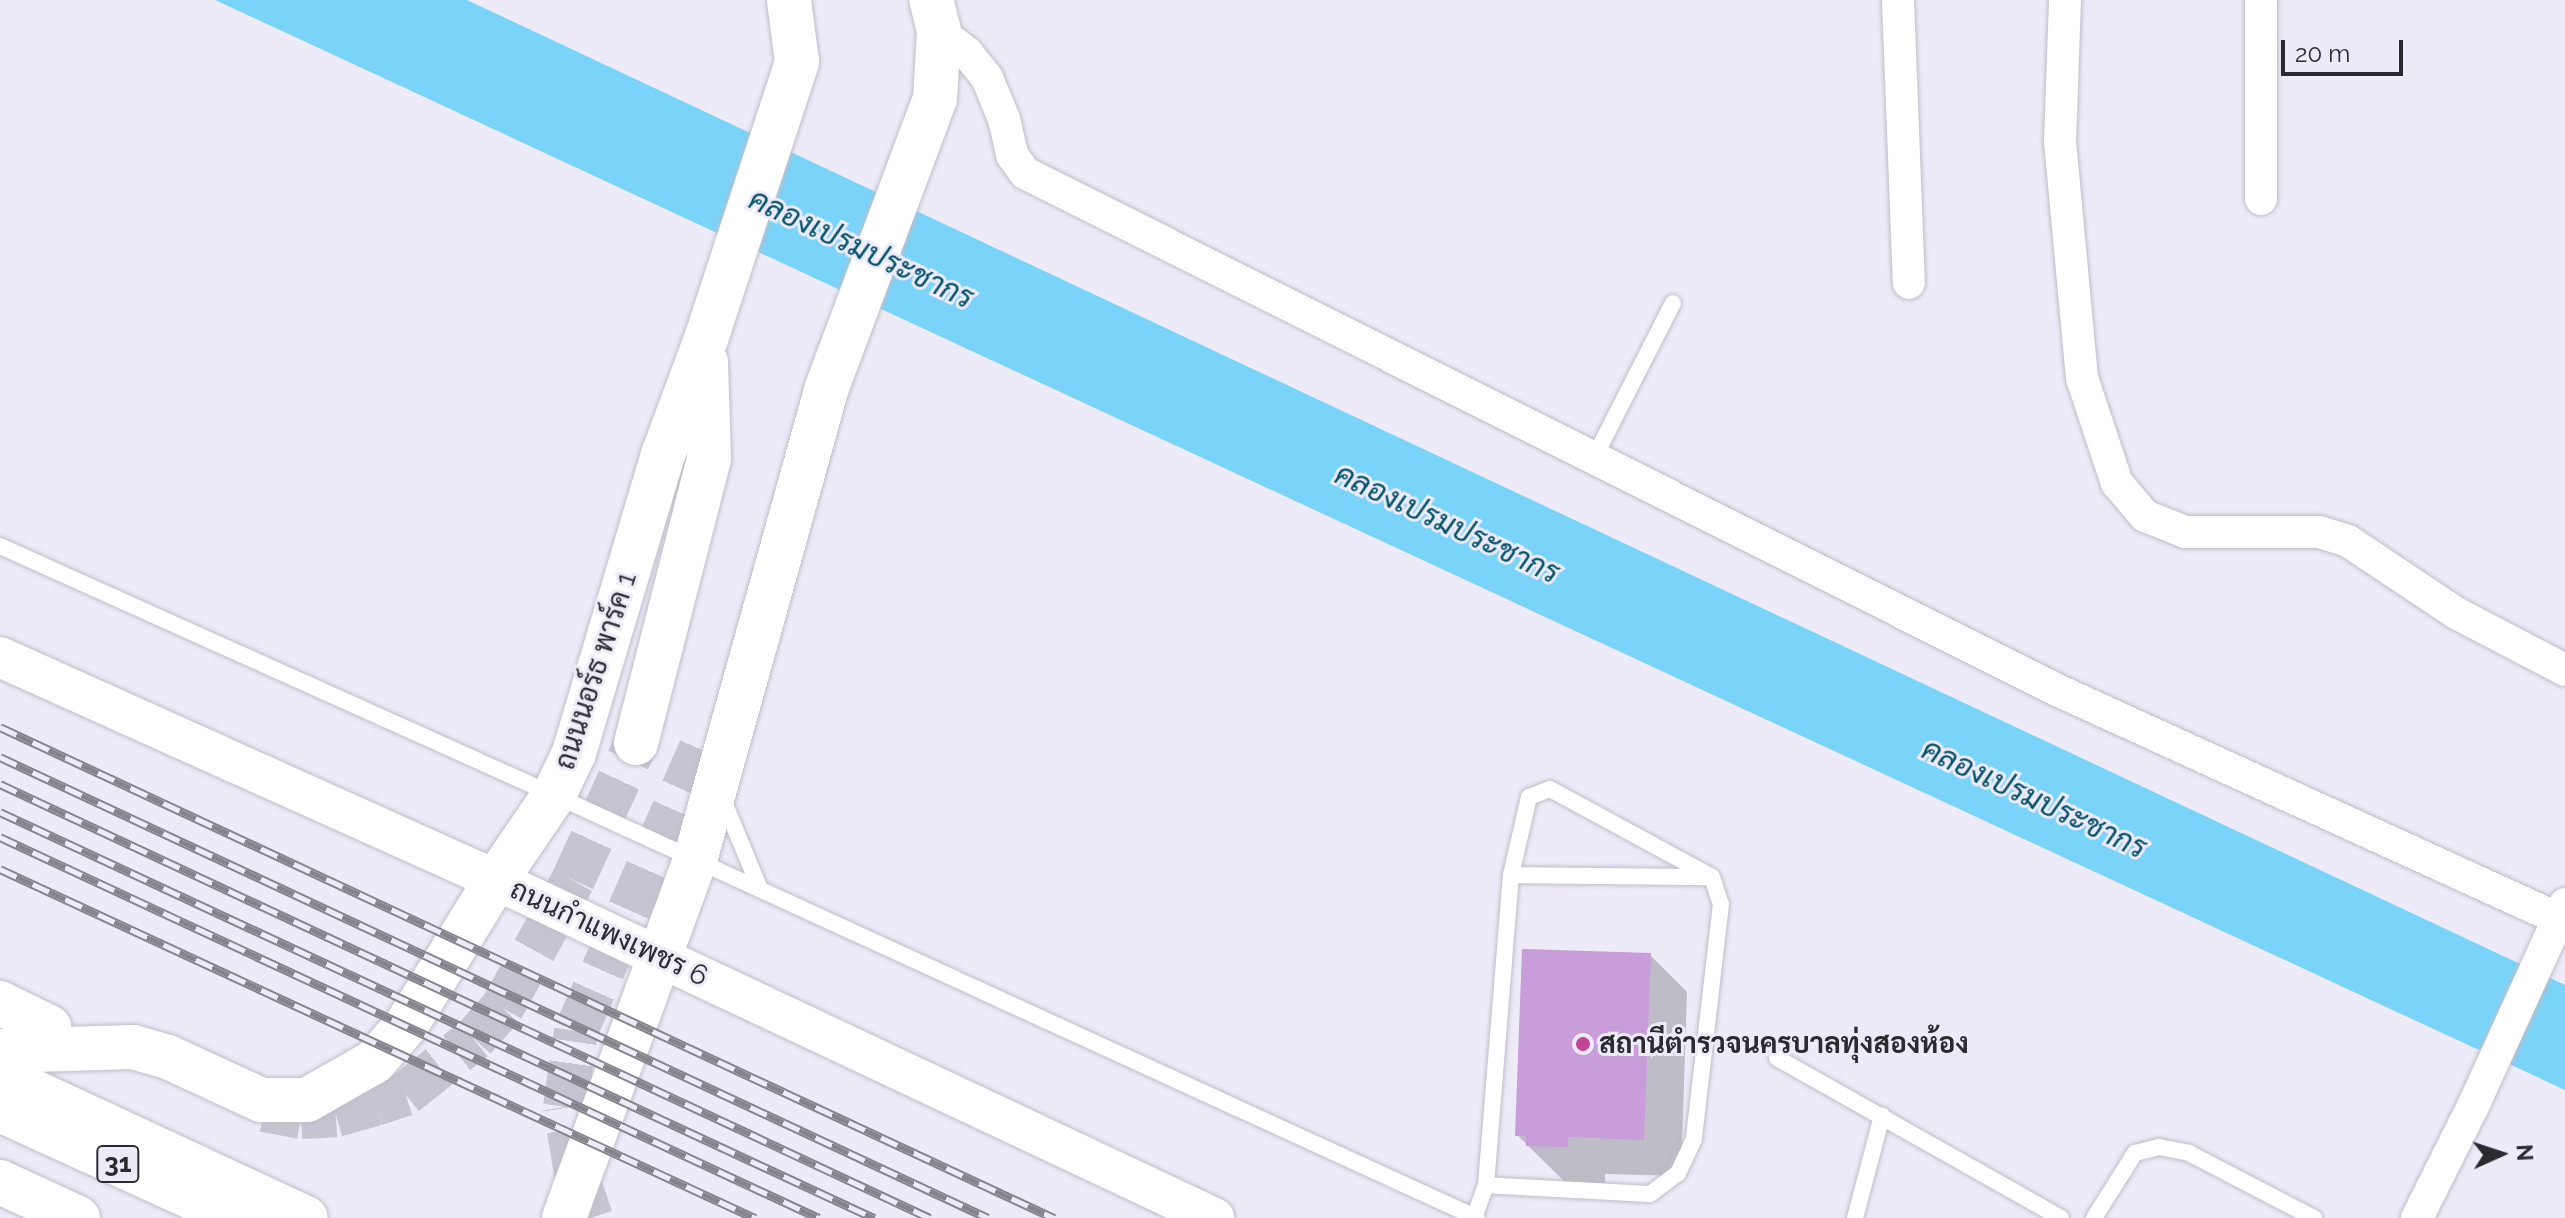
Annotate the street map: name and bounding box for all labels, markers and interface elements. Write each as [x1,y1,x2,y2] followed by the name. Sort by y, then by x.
[2285,24,2407,74] scale bar
[2295,39,2350,68] text: 20 m
[743,181,979,317] water label: คลองเปรมประชากร
[1329,456,1565,592] water label: คลองเปรมประชากร
[548,568,644,774] street label: ถนนนอร์ธ พาร์ค 1
[1916,731,2152,867] water label: คลองเปรมประชากร
[505,873,713,993] street label: ถนนกำแพงเพชร 6
[1599,1027,1969,1061] place label: สถานีตำรวจนครบาลทุ่งสองห้อง
[1574,1035,1592,1053] marker: สถานีตำรวจนครบาลทุ่งสองห้อง
[2461,1114,2541,1194] north arrow
[96,1142,140,1186] road number: 31
[2512,1144,2538,1162] text: N

